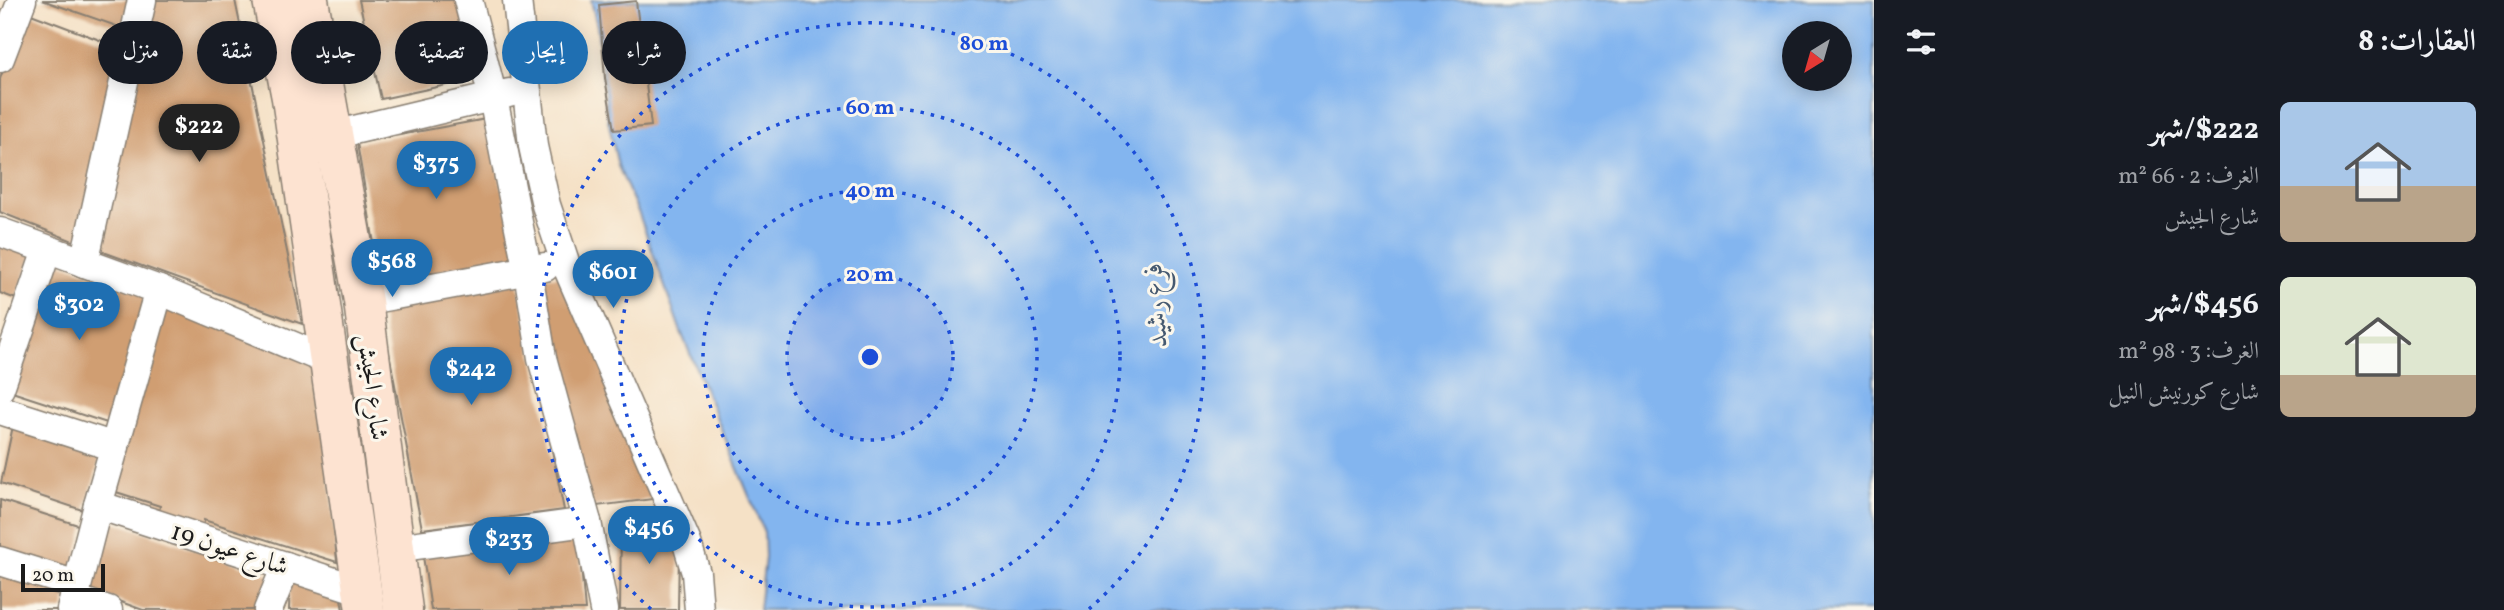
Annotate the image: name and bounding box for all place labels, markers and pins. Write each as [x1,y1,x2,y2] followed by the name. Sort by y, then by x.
[158,104,240,164] pin: $222
[395,142,477,201] pin: $375
[351,240,433,299] pin: $568
[572,250,654,310] pin: $601
[38,282,120,342] pin: $302
[858,345,882,369] centre of rings
[430,348,512,407] pin: $242
[608,506,690,566] pin: $456
[468,518,550,577] pin: $233

